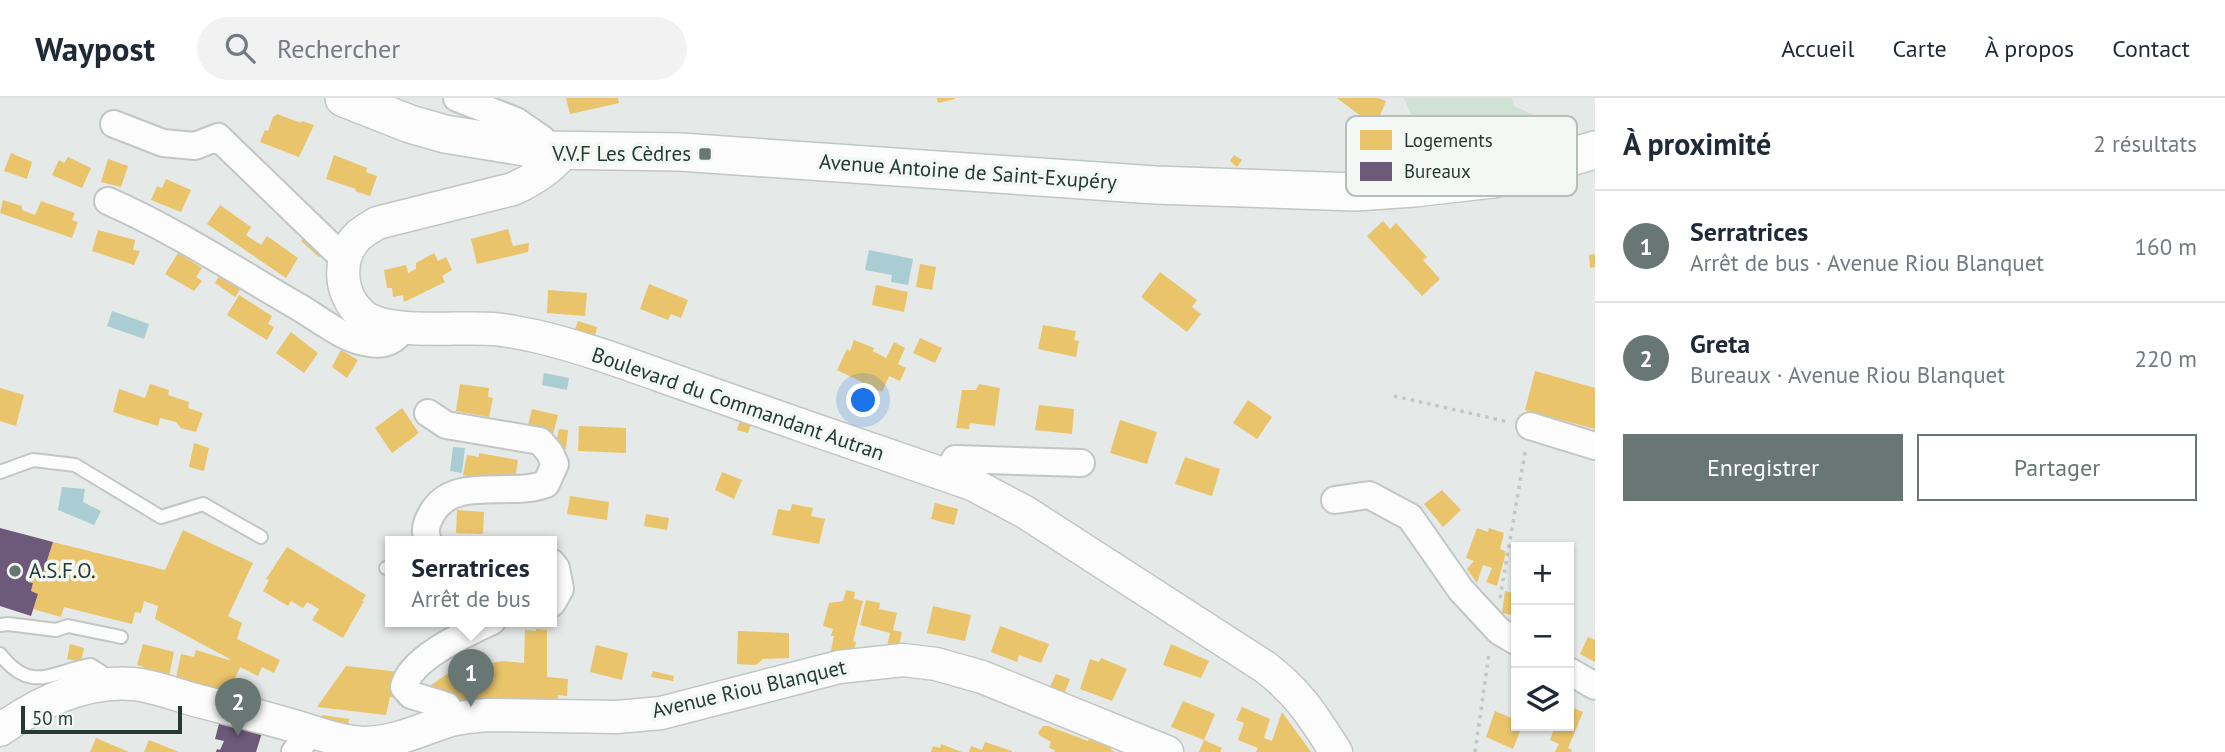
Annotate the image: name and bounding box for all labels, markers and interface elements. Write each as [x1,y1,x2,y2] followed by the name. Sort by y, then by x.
[197,17,687,80] search box
[35,27,155,70] text: Waypost
[221,29,259,67] icon: search
[277,32,400,65] text: Rechercher
[1781,33,1855,64] text: Accueil
[1893,33,1947,64] text: Carte
[1985,33,2074,64] text: À propos
[2112,33,2190,64] text: Contact
[1346,116,1577,196] legend
[1623,124,1771,163] text: À proximité
[1404,128,1493,152] text: Logements
[2093,129,2197,158] text: 2 résultats
[551,140,691,167] place label: V.V.F Les Cèdres
[697,146,713,162] marker: V.V.F Les Cèdres
[818,148,1118,195] street label: Avenue Antoine de Saint-Exupéry
[1404,159,1471,183] text: Bureaux
[1690,215,1808,248] text: Serratrices
[1639,232,1653,261] text: 1
[2135,232,2197,261] text: 160 m
[1690,248,2044,277] text: Arrêt de bus · Avenue Riou Blanquet
[1690,327,1750,360] text: Greta
[588,341,888,466] street label: Boulevard du Commandant Autran
[1639,344,1653,373] text: 2
[2135,344,2197,373] text: 220 m
[1690,360,2005,389] text: Bureaux · Avenue Riou Blanquet
[846,383,880,417] your location
[1623,434,1903,501] button: Enregistrer
[1917,434,2197,501] button: Partager
[385,536,557,627] popup
[1511,542,1574,731] map controls
[1511,542,1574,605] button: +
[411,551,530,584] text: Serratrices
[29,557,96,584] place label: A.S.F.O.
[7,563,23,579] marker: A.S.F.O.
[411,584,531,613] text: Arrêt de bus
[1511,605,1574,668] button: −
[448,649,494,707] pin: 1
[649,653,848,724] street label: Avenue Riou Blanquet
[1511,668,1574,731] button: layers
[215,678,261,736] pin: 2
[21,703,182,735] scale bar
[32,706,73,730] text: 50 m

